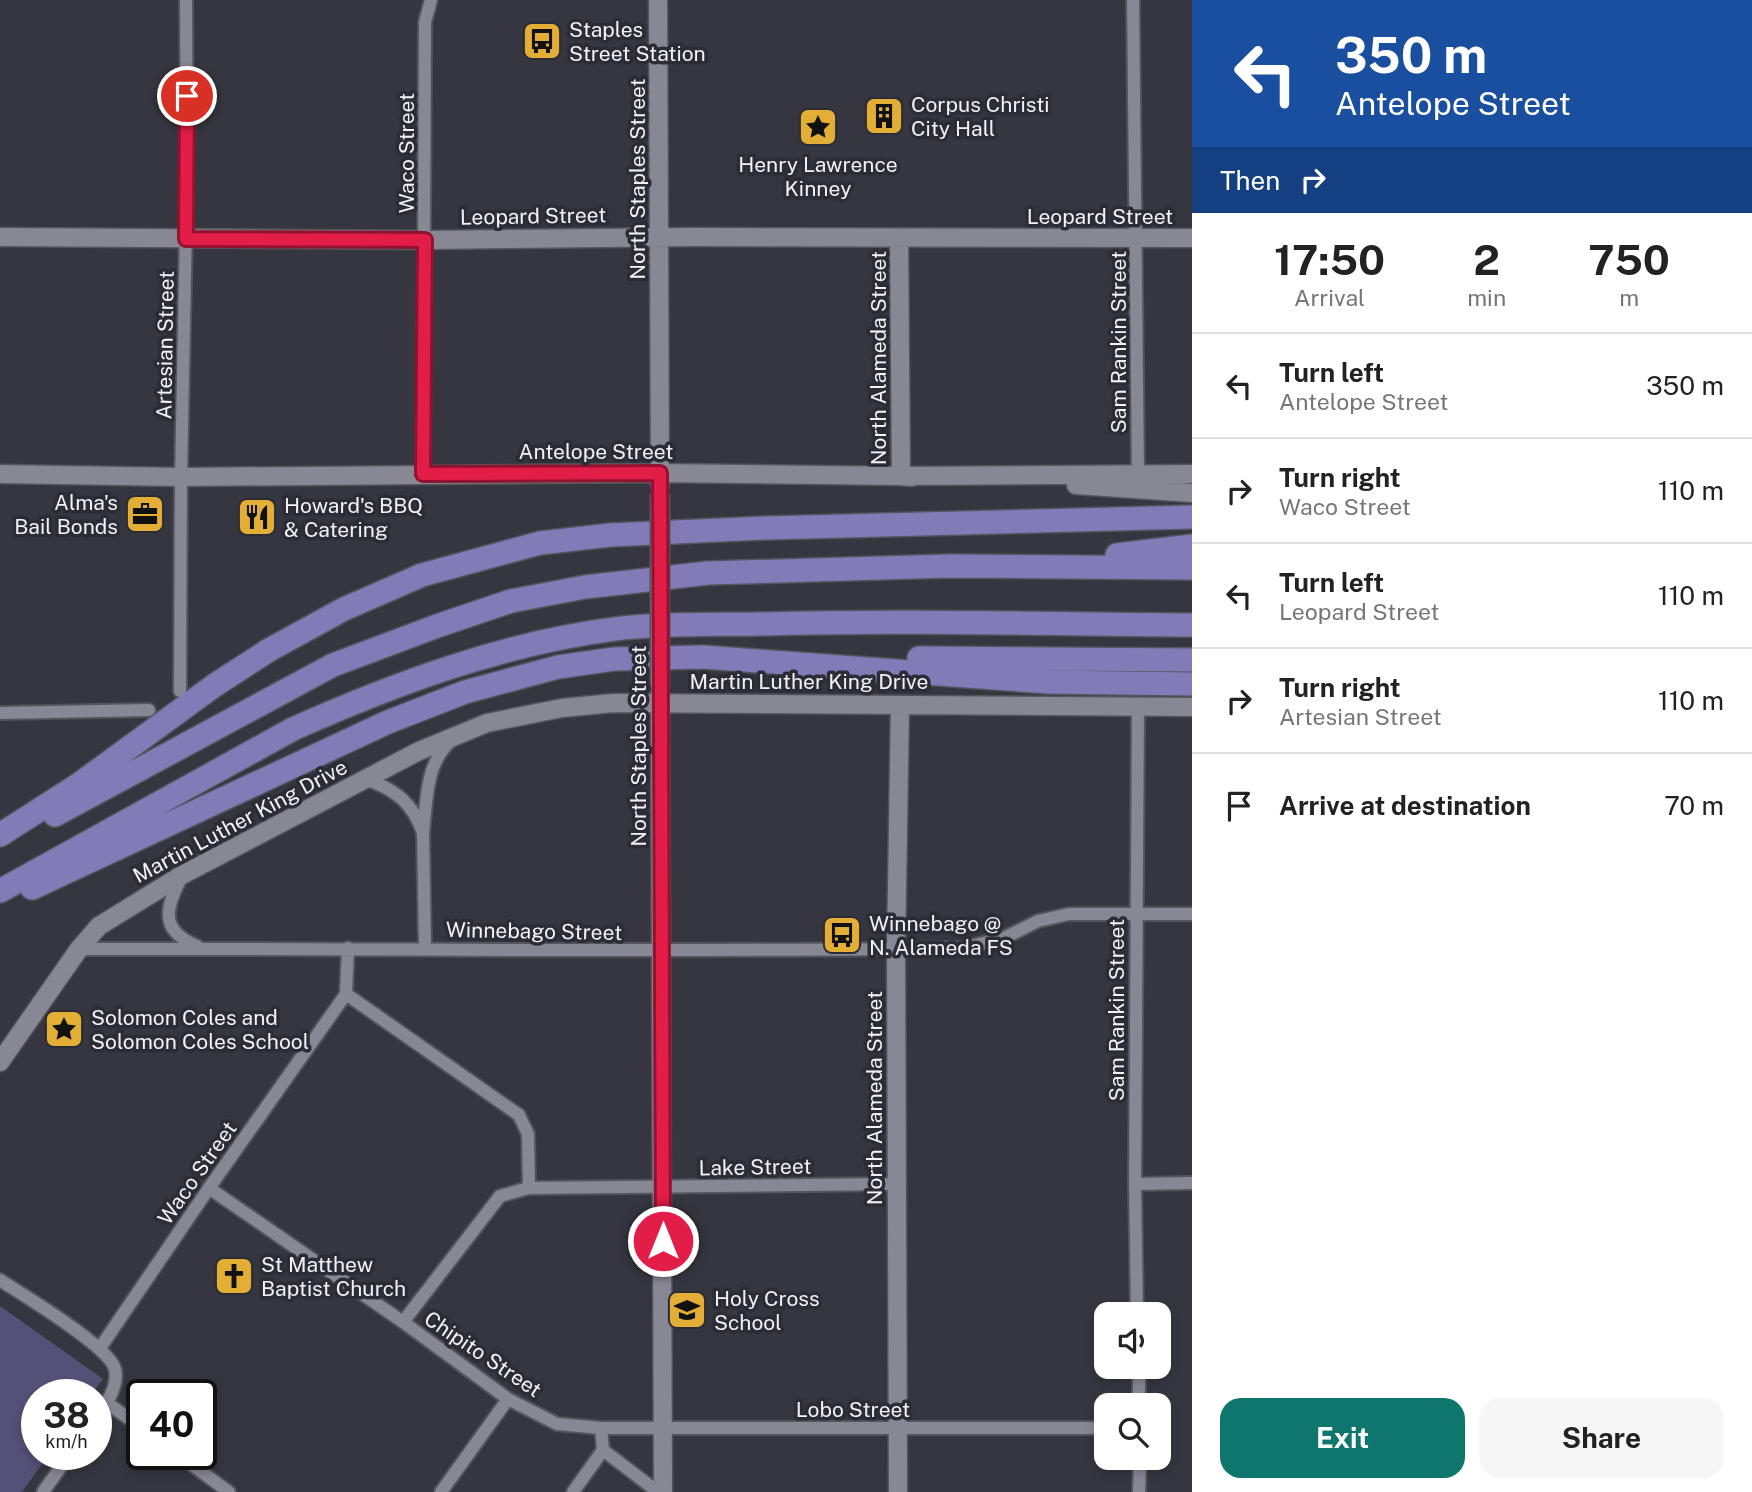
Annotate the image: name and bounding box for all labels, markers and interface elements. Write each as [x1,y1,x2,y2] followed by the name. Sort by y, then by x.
[569,17,706,66] place label: Staples Street Station
[521,20,563,62] bus stop icon: Staples Street Station
[1335,26,1487,84] text: 350 m
[1220,28,1311,119] icon: left
[157,66,217,126] pin
[168,77,206,115] icon: arrive
[625,78,650,280] street label: North Staples Street
[1335,85,1571,122] text: Antelope Street
[911,92,1050,141] place label: Corpus Christi City Hall
[394,93,419,213] street label: Waco Street
[863,95,905,137] building icon: Corpus Christi City Hall
[797,106,839,148] place icon: Henry Lawrence Kinney
[738,152,898,201] place label: Henry Lawrence Kinney
[1294,161,1332,199] icon: right
[1220,165,1280,196] text: Then
[460,202,606,230] street label: Leopard Street
[1027,204,1173,229] street label: Leopard Street
[1274,235,1385,284] text: 17:50
[1473,235,1500,284] text: 2
[1588,235,1670,284] text: 750
[866,251,891,465] street label: North Alameda Street
[1106,251,1131,433] street label: Sam Rankin Street
[151,271,179,419] street label: Artesian Street
[1294,284,1365,311] text: Arrival
[1467,284,1506,311] text: min
[1619,284,1639,311] text: m
[1279,357,1384,388] text: Turn left
[1220,367,1258,405] icon: left
[1646,370,1724,401] text: 350 m
[1279,388,1449,415] text: Antelope Street
[519,439,673,464] street label: Antelope Street
[1279,462,1401,493] text: Turn right
[1220,472,1258,510] icon: right
[1658,475,1724,506] text: 110 m
[14,490,118,539] place label: Alma's Bail Bonds
[124,493,166,535] office icon: Alma's Bail Bonds
[284,493,423,542] place label: Howard's BBQ & Catering
[1279,493,1411,520] text: Waco Street
[236,496,278,538] restaurant icon: Howard's BBQ & Catering
[1279,567,1384,598] text: Turn left
[1220,577,1258,615] icon: left
[1658,580,1724,611] text: 110 m
[1279,598,1439,625] text: Leopard Street
[626,645,651,847] street label: North Staples Street
[690,669,928,694] street label: Martin Luther King Drive
[1279,672,1401,703] text: Turn right
[1220,682,1258,720] icon: right
[1658,685,1724,716] text: 110 m
[1279,703,1442,730] text: Artesian Street
[129,754,351,888] street label: Martin Luther King Drive
[1220,787,1258,825] icon: arrive
[1279,790,1531,821] text: Arrive at destination
[1664,790,1724,821] text: 70 m
[869,911,1013,960] place label: Winnebago @ N. Alameda FS
[821,914,863,956] bus stop icon: Winnebago @ N. Alameda FS
[446,917,622,945] street label: Winnebago Street
[1104,919,1129,1101] street label: Sam Rankin Street
[862,991,887,1205] street label: North Alameda Street
[91,1005,309,1054] place label: Solomon Coles and Solomon Coles School
[43,1008,85,1050] place icon: Solomon Coles and Solomon Coles School
[152,1117,242,1229] street label: Waco Street
[698,1154,812,1180] street label: Lake Street
[626,1204,700,1278] position arrow
[261,1252,406,1301] place label: St Matthew Baptist Church
[213,1255,255,1297] church icon: St Matthew Baptist Church
[714,1286,820,1335] place label: Holy Cross School
[666,1289,708,1331] school or university icon: Holy Cross School
[1094,1302,1171,1470] map controls
[1094,1302,1171,1379] button: sound
[420,1306,546,1402] street label: Chipito Street
[126,1379,217,1470] speed limit sign: 40
[1094,1393,1171,1470] button: search
[43,1395,90,1436] text: 38
[796,1397,910,1422] street label: Lobo Street
[1220,1398,1465,1478] button: Exit
[1479,1398,1724,1478] button: Share
[45,1431,88,1452] text: km/h

